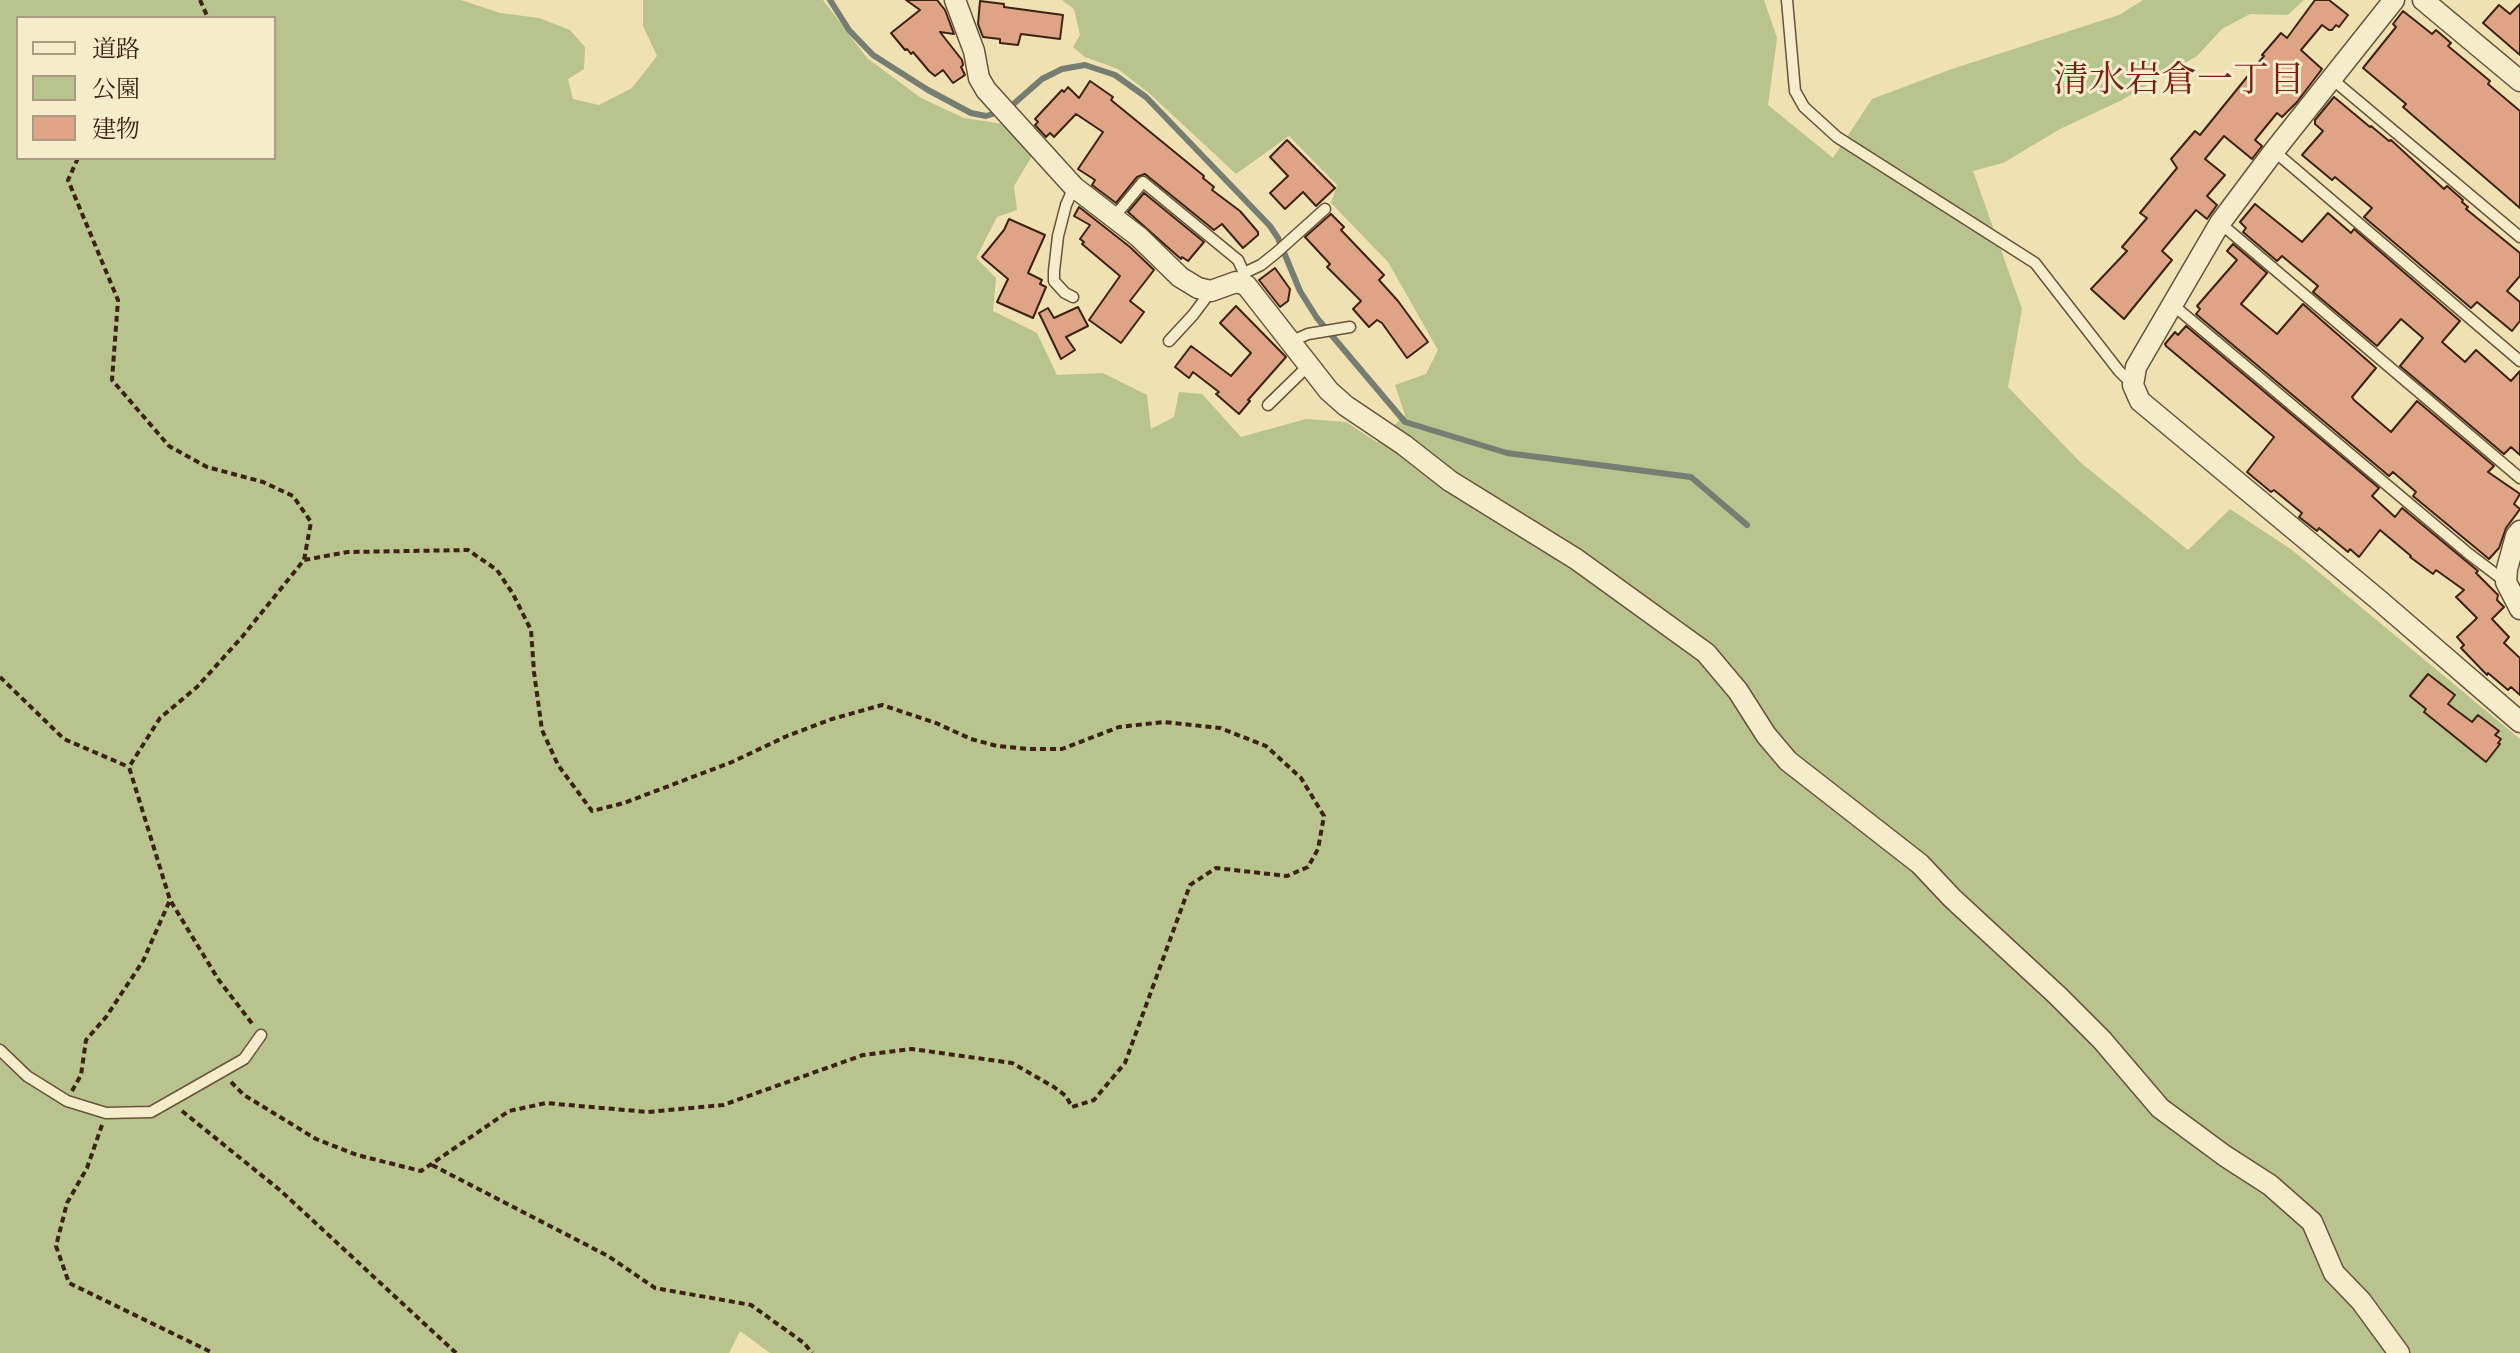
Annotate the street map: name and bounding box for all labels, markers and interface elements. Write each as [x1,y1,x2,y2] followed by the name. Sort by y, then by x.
[16,16,276,160] legend
[92,34,140,68] text: 道路
[2053,63,2305,107] district label: 清水岩倉一丁目
[92,74,140,108] text: 公園
[92,114,140,148] text: 建物

